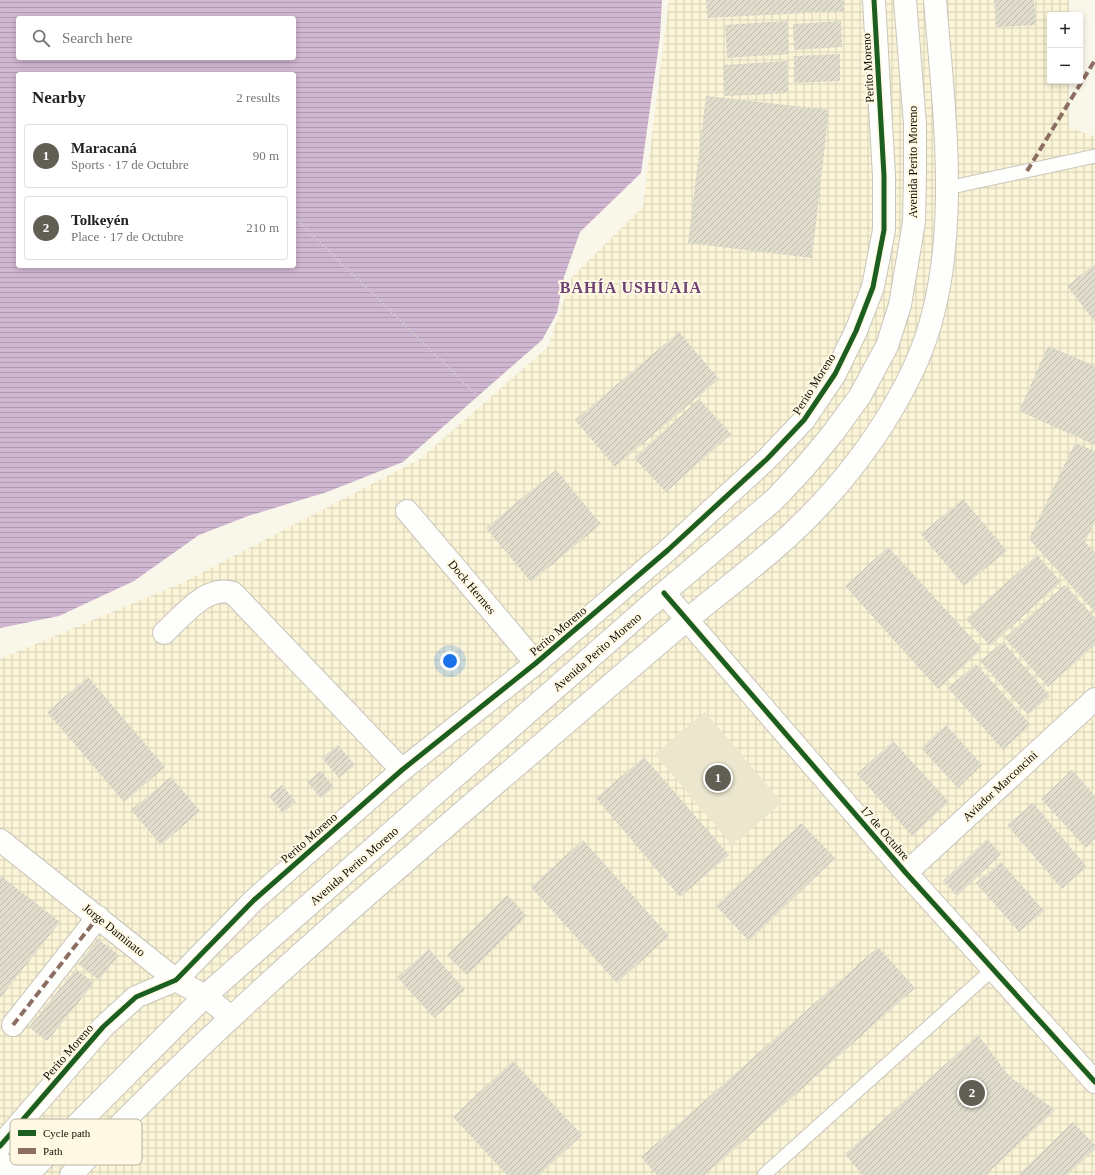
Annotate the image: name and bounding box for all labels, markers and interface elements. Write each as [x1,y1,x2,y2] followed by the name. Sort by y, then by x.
[1047,12,1083,84] map controls
[1047,12,1083,48] button: +
[16,16,296,60] search box
[30,27,52,49] icon: search
[62,30,132,46] text: Search here
[859,33,877,103] street label: Perito Moreno
[1047,48,1083,84] button: −
[32,88,86,107] text: Nearby
[236,90,280,105] text: 2 results
[906,106,920,218] street label: Avenida Perito Moreno
[71,140,137,156] text: Maracaná
[43,148,49,163] text: 1
[253,148,279,163] text: 90 m
[71,157,189,172] text: Sports · 17 de Octubre
[71,212,129,228] text: Tolkeyén
[43,220,49,235] text: 2
[246,220,279,235] text: 210 m
[71,229,184,244] text: Place · 17 de Octubre
[560,278,702,296] district label: BAHÍA USHUAIA
[790,351,838,417] street label: Perito Moreno
[445,557,499,617] street label: Dock Hermes
[527,603,589,659] street label: Perito Moreno
[550,610,644,694] street label: Avenida Perito Moreno
[440,651,460,671] your location
[960,747,1041,824] street label: Aviador Marconcini
[705,763,731,793] pin: 1
[857,803,913,863] street label: 17 de Octubre
[278,810,340,866] street label: Perito Moreno
[307,824,401,908] street label: Avenida Perito Moreno
[80,901,148,959] street label: Jorge Daminato
[40,1021,96,1083] street label: Perito Moreno
[959,1078,985,1108] pin: 2
[10,1119,142,1165] legend
[43,1127,91,1139] text: Cycle path
[43,1145,63,1157] text: Path

